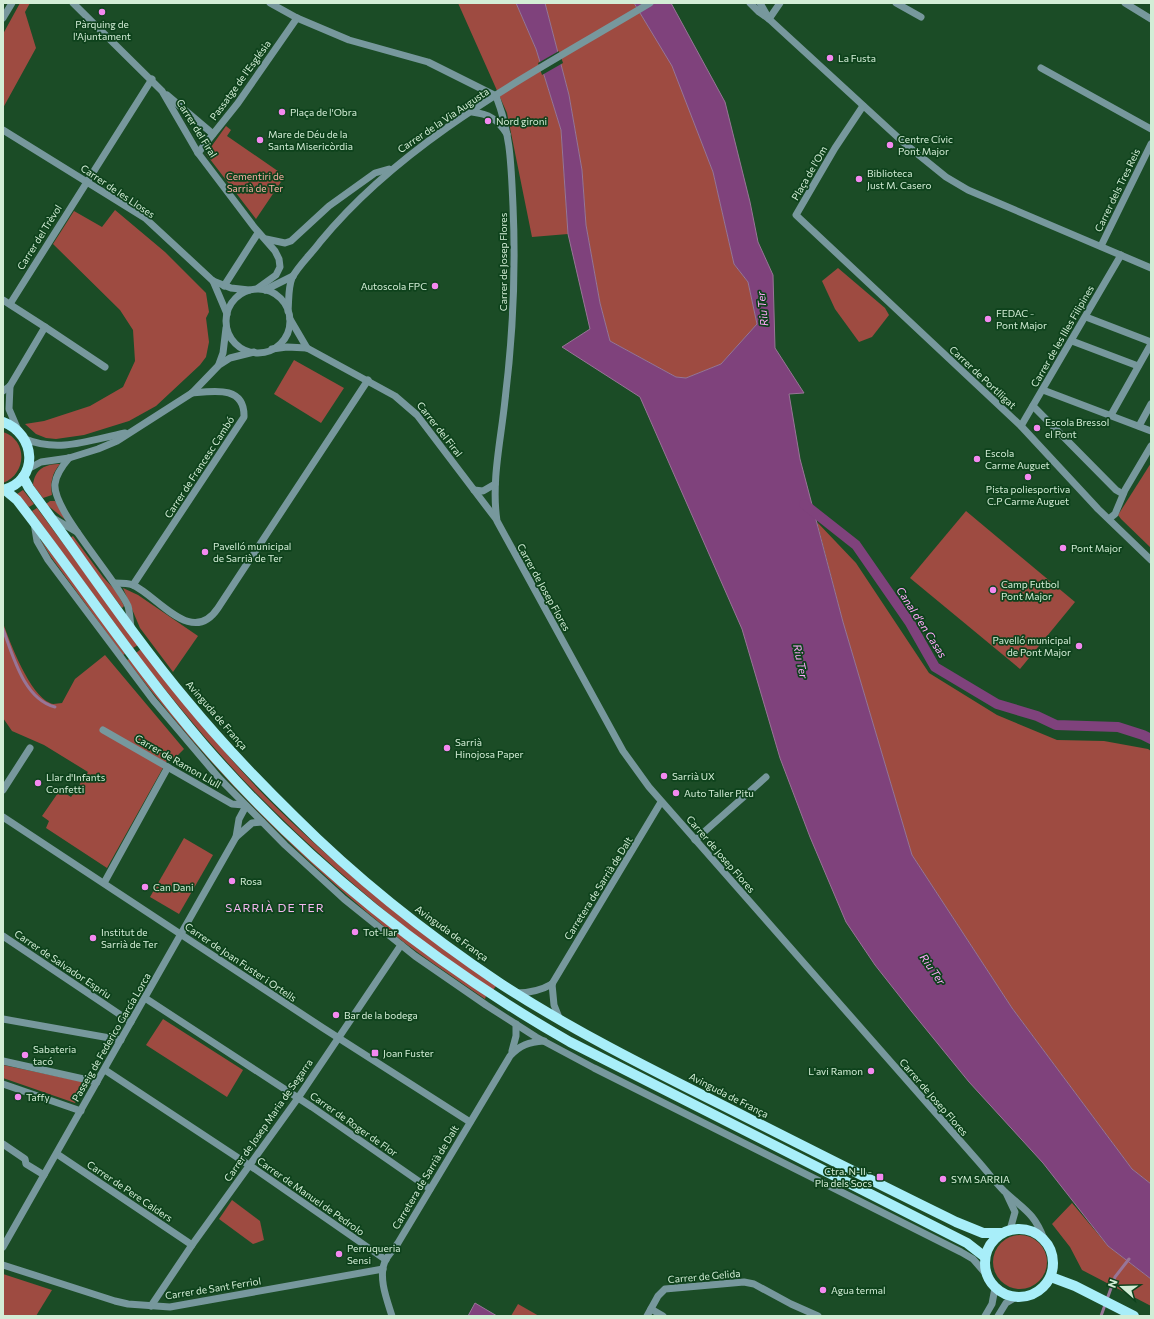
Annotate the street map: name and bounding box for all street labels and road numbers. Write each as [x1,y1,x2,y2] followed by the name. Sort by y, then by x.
[207,38,273,122] street label: Passatge de l'Església
[395,85,491,155] street label: Carrer de la Via Augusta
[174,97,220,159] street label: Carrer del Firal
[789,144,829,202] street label: Plaça de l'Om
[1092,146,1143,234] street label: Carrer dels Tres Reis
[79,162,158,221] street label: Carrer de les Lloses
[14,202,64,272] street label: Carrer del Trèvol
[497,212,509,311] street label: Carrer de Josep Flores
[1028,283,1096,389] street label: Carrer de les Illes Filipines
[947,343,1019,411] street label: Carrer de Portlligat
[415,399,465,459] street label: Carrer del Firal
[162,414,236,520] street label: Carrer de Francesc Cambó
[515,541,573,633] street label: Carrer de Josep Flores
[184,678,250,752] street label: Avinguda de França
[133,731,223,791] street label: Carrer de Ramon Llull
[684,813,758,895] street label: Carrer de Josep Flores
[561,834,635,942] street label: Carretera de Sarrià de Dalt
[413,902,491,964] street label: Avinguda de França
[183,920,300,1004] street label: Carrer de Joan Fuster i Ortells
[12,927,114,1001] street label: Carrer de Salvador Espriu
[69,970,153,1104] street label: Passeig de Federico García Lorca
[221,1056,315,1184] street label: Carrer de Josep Maria de Segarra
[897,1056,971,1138] street label: Carrer de Josep Flores
[687,1070,771,1120] street label: Avinguda de França
[308,1089,400,1159] street label: Carrer de Roger de Flor
[389,1123,461,1231] street label: Carretera de Sarrià de Dalt
[255,1154,367,1238] street label: Carrer de Manuel de Pedrolo
[85,1158,175,1224] street label: Carrer de Pere Calders
[667,1267,741,1285] street label: Carrer de Gelida
[164,1275,262,1301] street label: Carrer de Sant Ferriol

